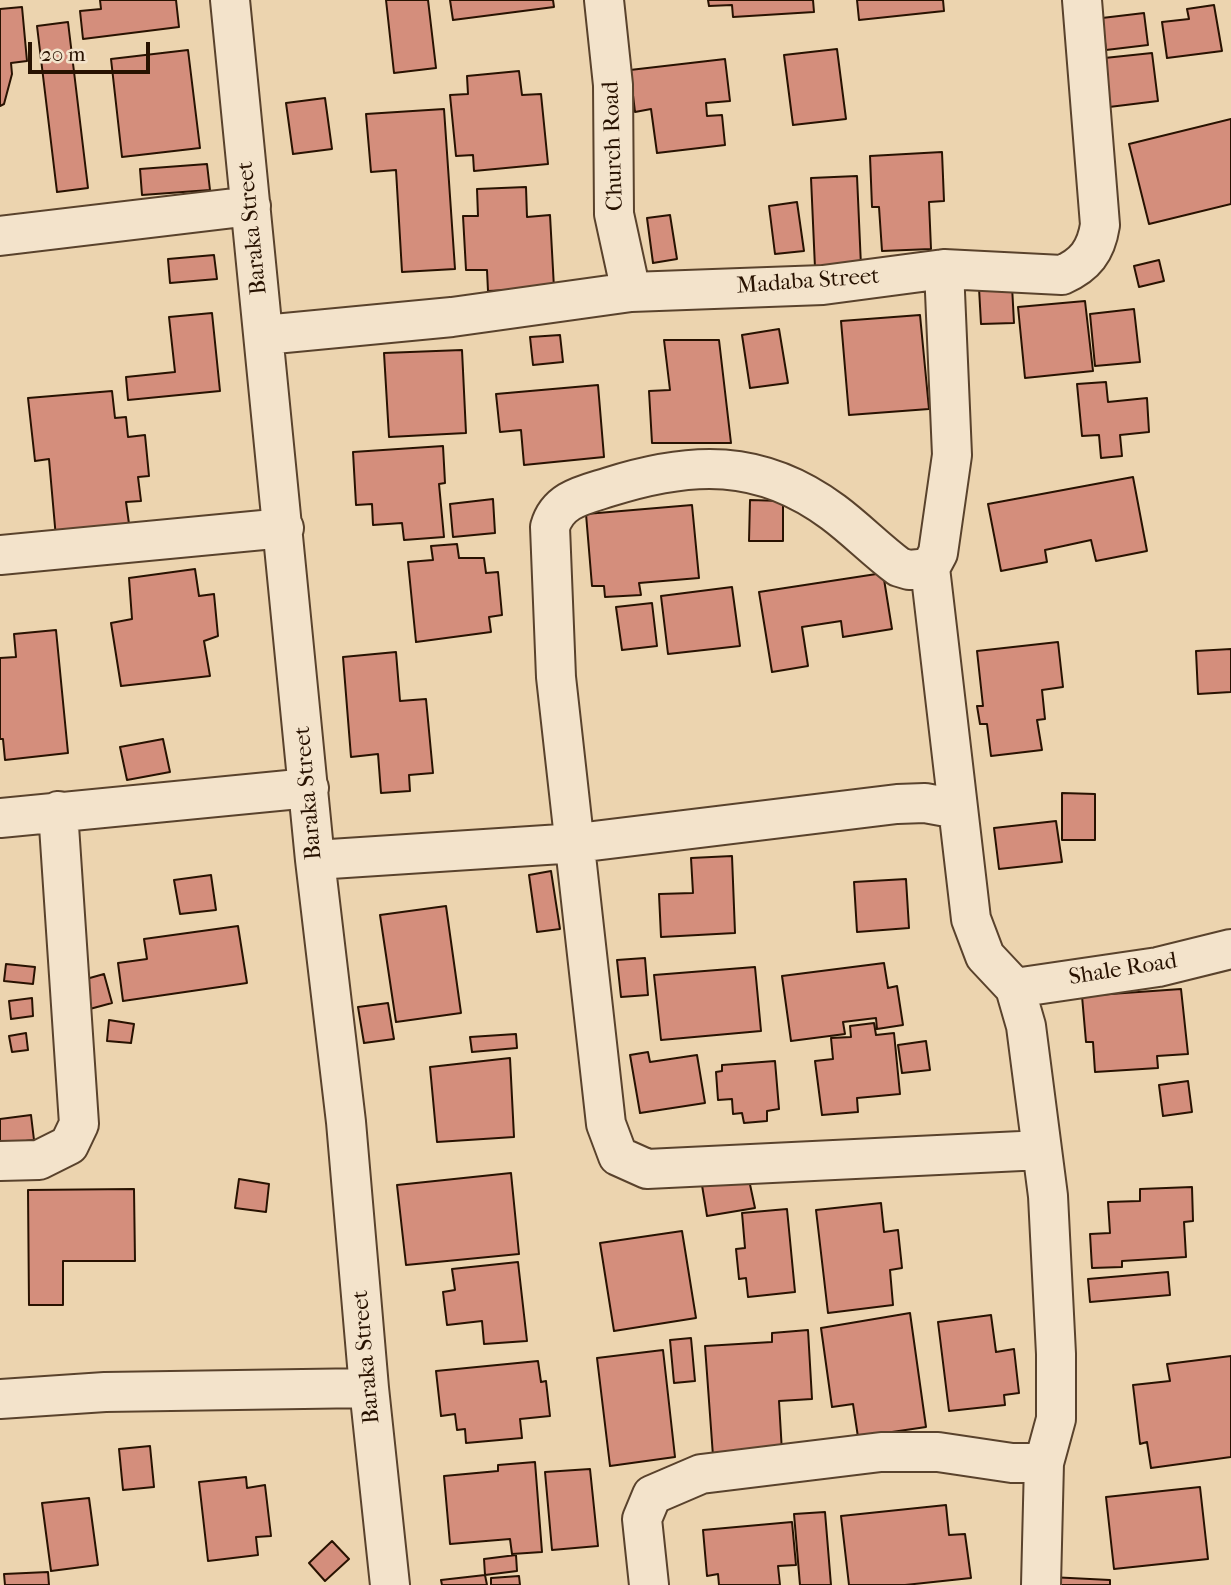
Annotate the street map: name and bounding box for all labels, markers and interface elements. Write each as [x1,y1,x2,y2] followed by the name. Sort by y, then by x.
[32,28,154,72] scale bar
[41,42,85,66] text: 20 m
[598,81,630,211] street label: Church Road
[232,160,274,296] street label: Baraka Street
[736,263,880,301] street label: Madaba Street
[289,725,329,861] street label: Baraka Street
[1067,948,1179,992] street label: Shale Road
[347,1289,387,1425] street label: Baraka Street

